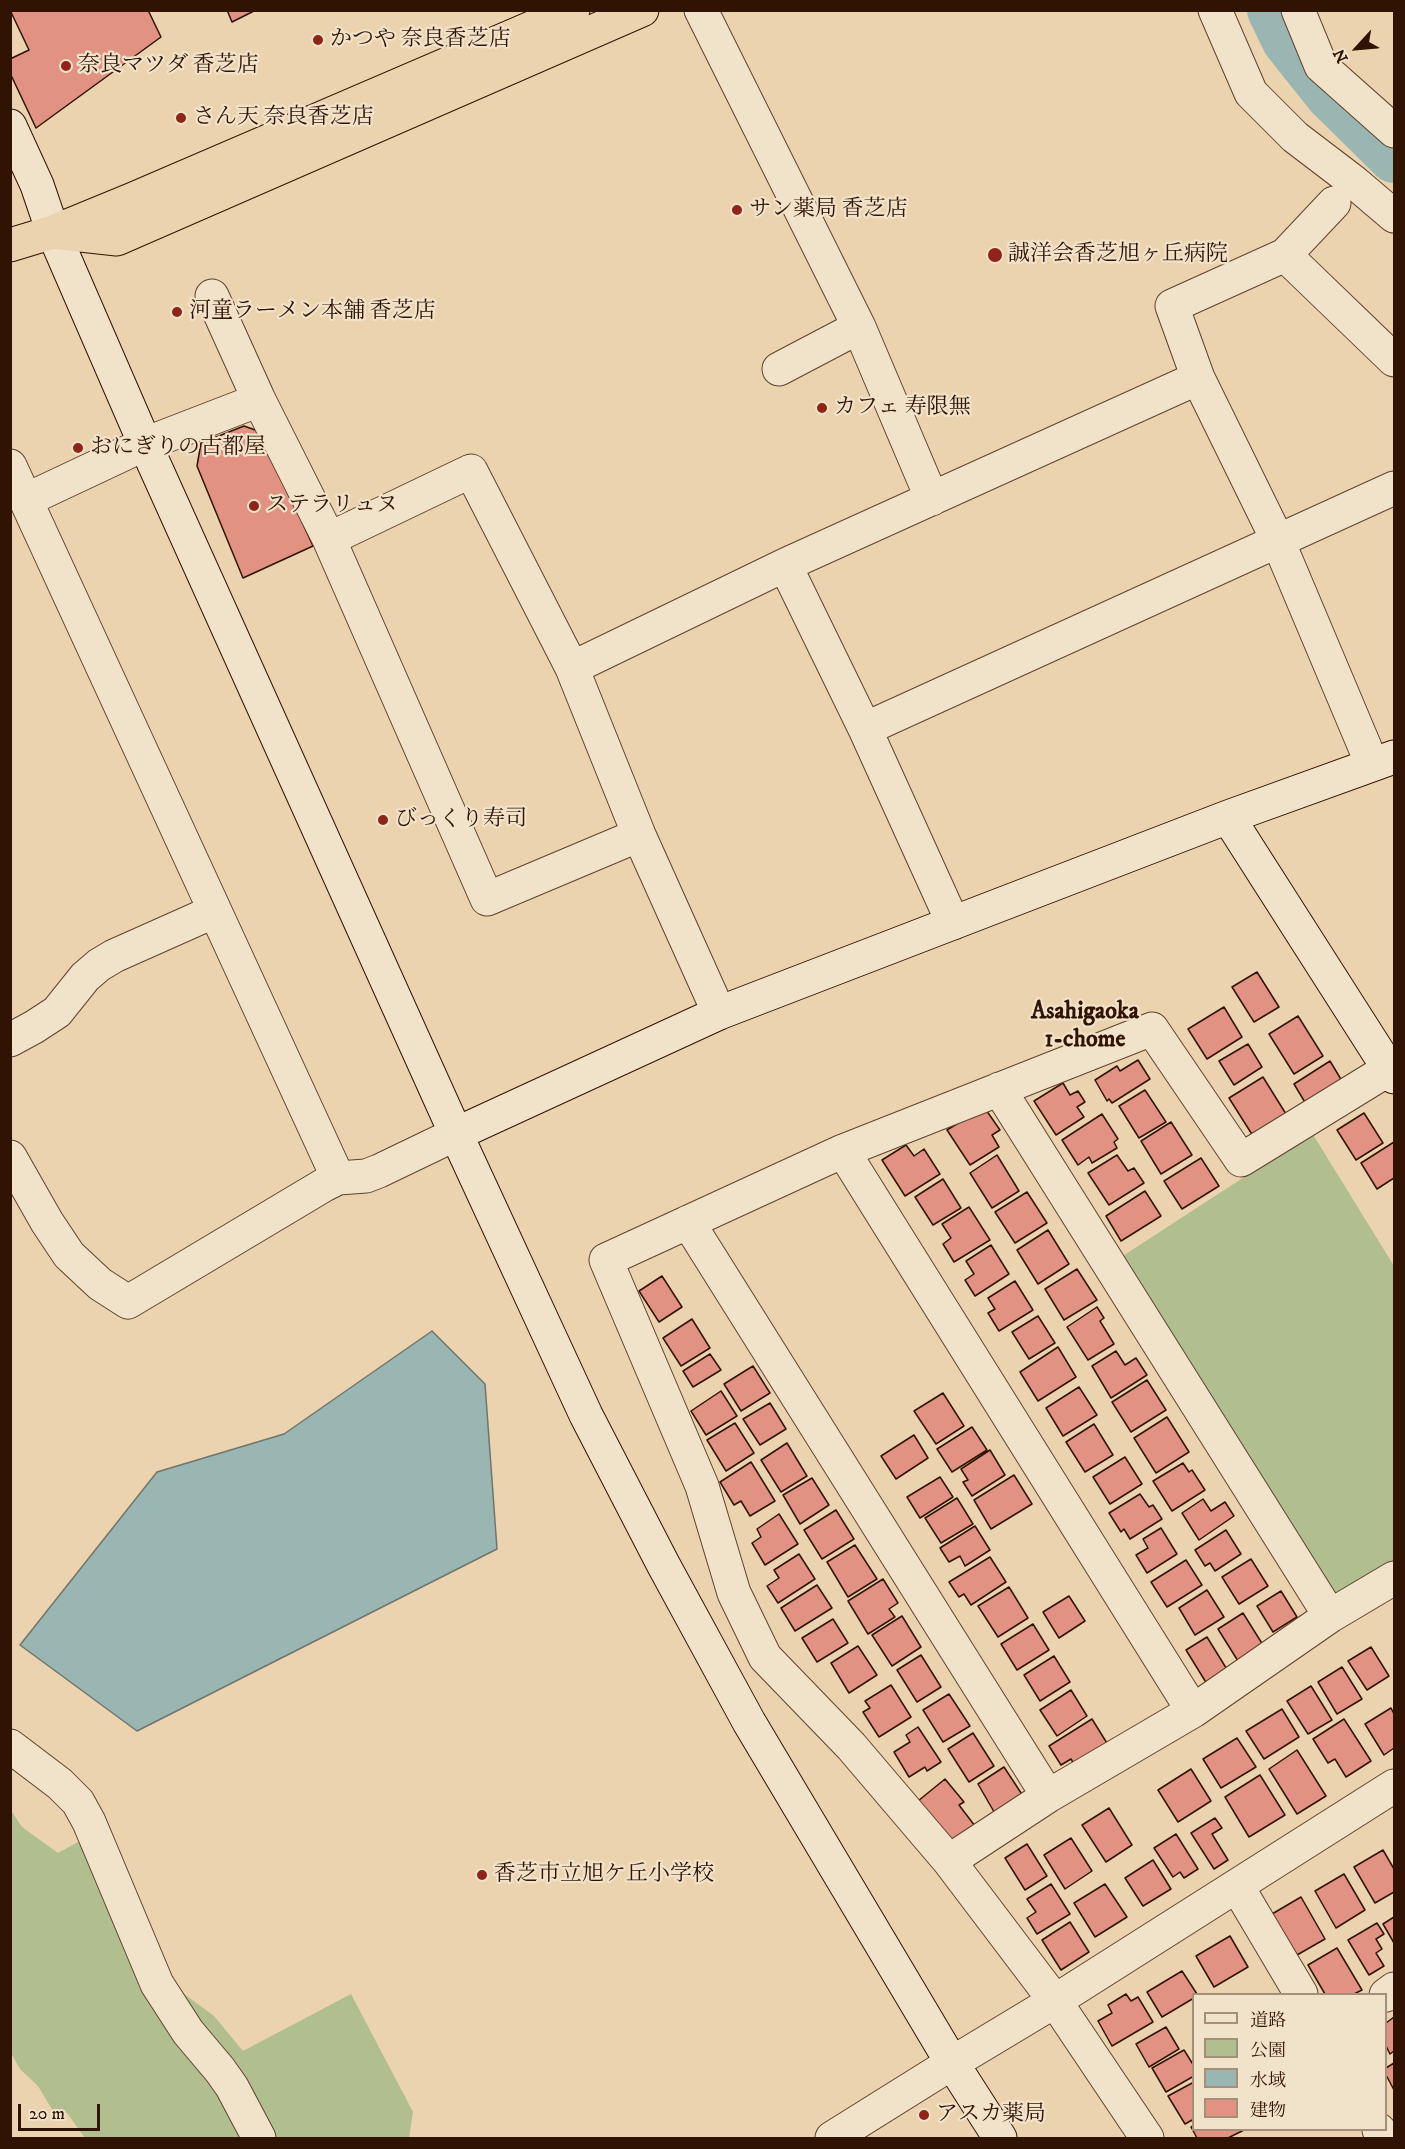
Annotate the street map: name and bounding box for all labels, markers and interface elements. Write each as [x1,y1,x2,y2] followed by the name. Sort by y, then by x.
[1327,18,1387,78] north arrow
[330,27,511,53] place label: かつや 奈良香芝店
[311,33,325,47] marker: かつや 奈良香芝店
[1329,46,1353,66] text: N
[78,53,259,79] place label: 奈良マツダ 香芝店
[59,59,73,73] marker: 奈良マツダ 香芝店
[193,105,374,131] place label: さん天 奈良香芝店
[174,111,188,125] marker: さん天 奈良香芝店
[749,197,908,223] place label: サン薬局 香芝店
[730,203,744,217] marker: サン薬局 香芝店
[1008,242,1228,268] place label: 誠洋会香芝旭ヶ丘病院
[986,246,1004,264] marker: 誠洋会香芝旭ヶ丘病院
[189,299,436,325] place label: 河童ラーメン本舗 香芝店
[170,305,184,319] marker: 河童ラーメン本舗 香芝店
[834,395,971,421] place label: カフェ 寿限無
[815,401,829,415] marker: カフェ 寿限無
[90,435,266,461] place label: おにぎりの古都屋
[71,441,85,455] marker: おにぎりの古都屋
[266,493,398,519] place label: ステラリュヌ
[247,499,261,513] marker: ステラリュヌ
[395,807,527,833] place label: びっくり寿司
[376,813,390,827] marker: びっくり寿司
[1031,999,1139,1055] district label: Asahigaoka 1-chome
[494,1862,714,1888] place label: 香芝市立旭ケ丘小学校
[475,1868,489,1882] marker: 香芝市立旭ケ丘小学校
[1192,1993,1387,2131] legend
[1250,2010,1286,2032] text: 道路
[1250,2040,1286,2062] text: 公園
[1250,2070,1286,2092] text: 水域
[21,2092,104,2130] scale bar
[1250,2100,1286,2122] text: 建物
[936,2102,1046,2128] place label: アスカ薬局
[29,2103,65,2125] text: 20 m
[917,2108,931,2122] marker: アスカ薬局

